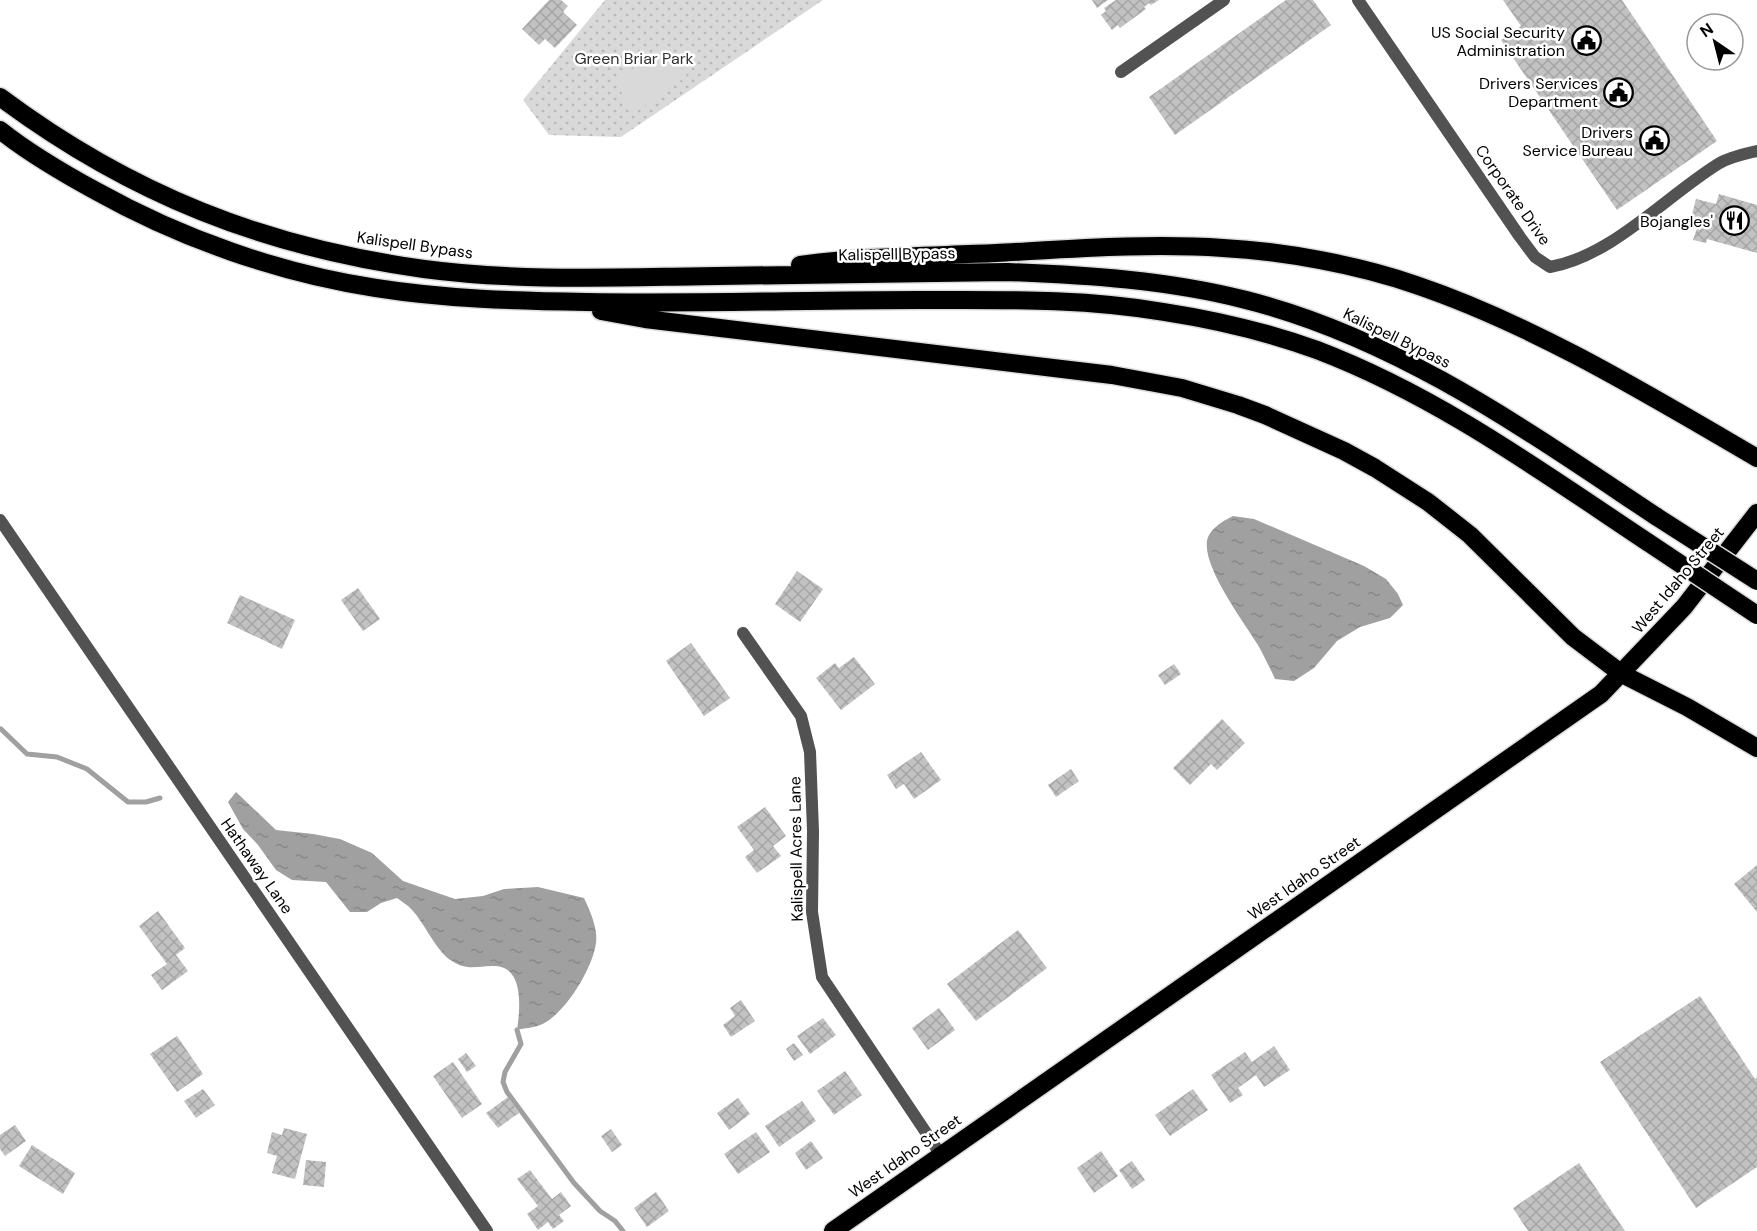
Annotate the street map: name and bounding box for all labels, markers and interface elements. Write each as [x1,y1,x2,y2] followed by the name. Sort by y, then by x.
[1685,12,1745,72] north arrow
[1696,18,1717,42] text: N
[1431,22,1565,61] place label: US Social Security Administration
[1570,25,1602,57] public building icon: US Social Security Administration
[574,48,694,69] park label: Green Briar Park
[1479,73,1598,112] place label: Drivers Services Department
[1603,76,1635,108] public building icon: Drivers Services Department
[1523,122,1633,161] place label: Drivers Service Bureau
[1638,125,1670,157] public building icon: Drivers Service Bureau
[1471,141,1555,249] street label: Corporate Drive
[1718,205,1750,237] restaurant icon: Bojangles'
[1640,211,1713,232] place label: Bojangles'
[356,226,474,264] street label: Kalispell Bypass
[838,242,956,266] street label: Kalispell Bypass
[1340,303,1454,373] street label: Kalispell Bypass
[1627,522,1729,638] street label: West Idaho Street
[784,776,808,922] street label: Kalispell Acres Lane
[216,814,298,918] street label: Hathaway Lane
[1244,831,1364,925] street label: West Idaho Street
[845,1109,965,1203] street label: West Idaho Street

